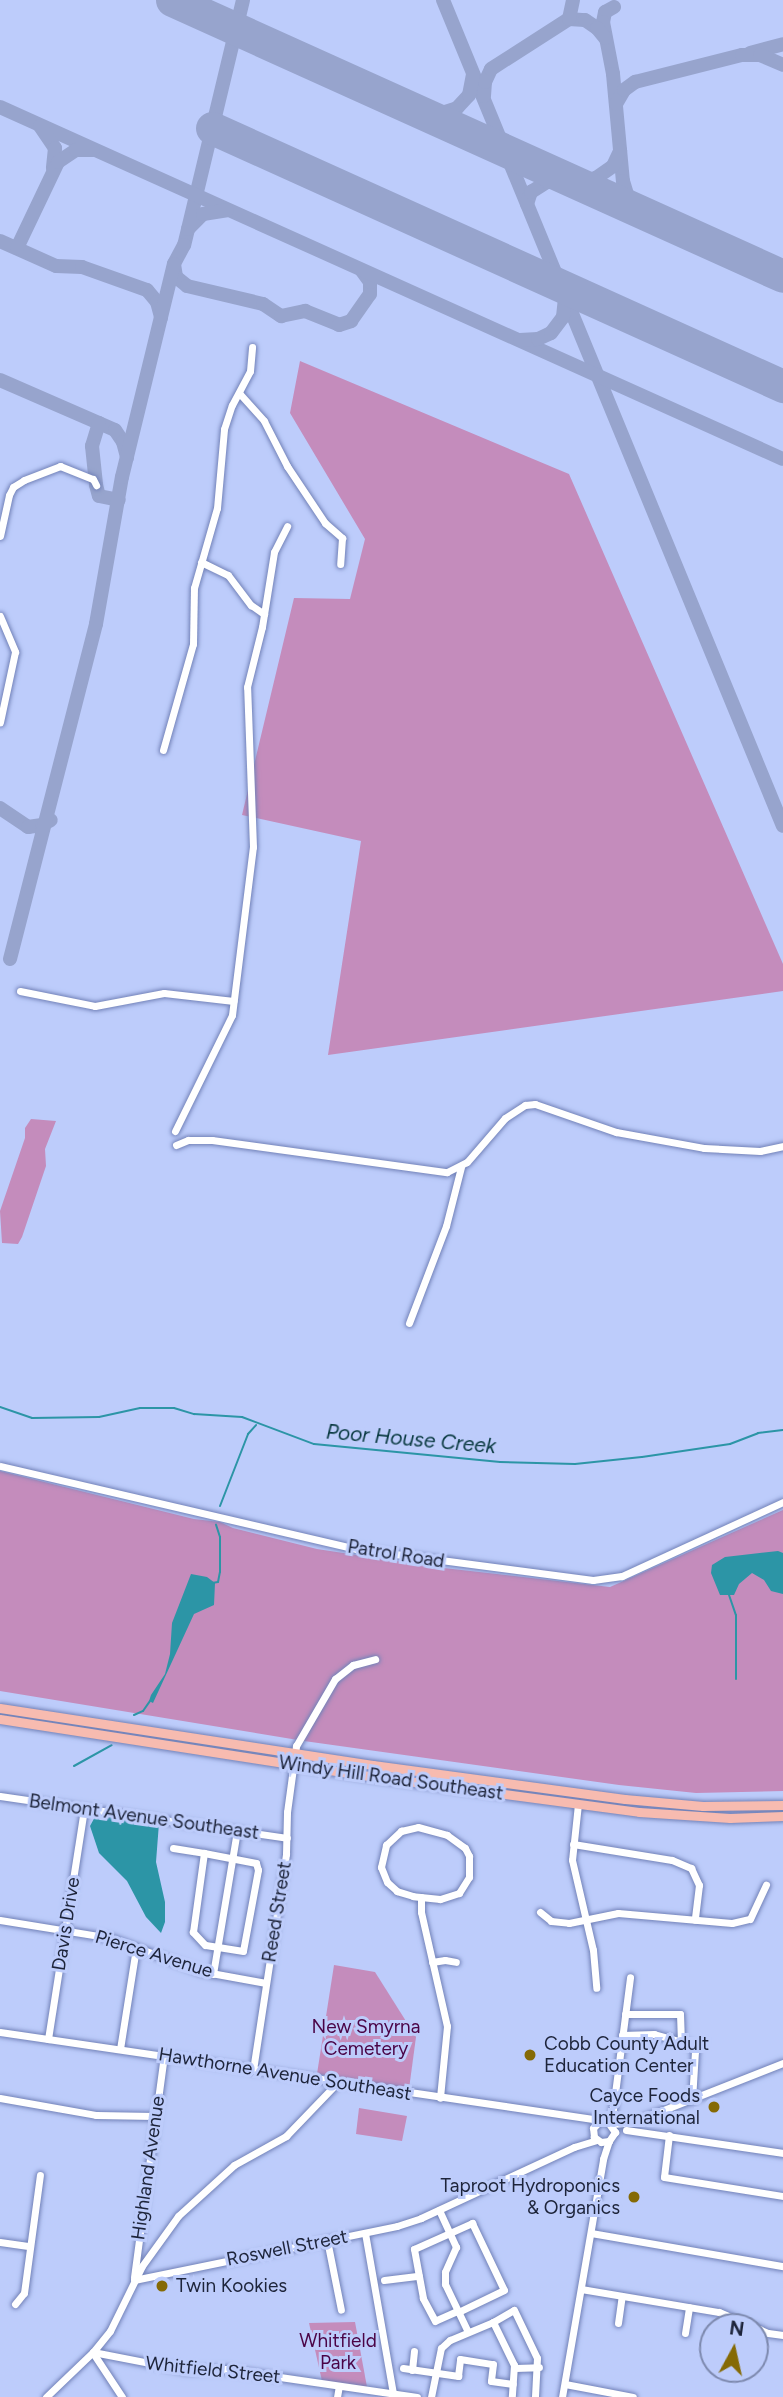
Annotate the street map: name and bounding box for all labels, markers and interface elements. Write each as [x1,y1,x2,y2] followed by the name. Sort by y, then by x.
[325,1419,497,1459] water label: Poor House Creek
[346,1535,446,1573] street label: Patrol Road
[277,1751,505,1805] street label: Windy Hill Road Southeast
[28,1790,260,1844] street label: Belmont Avenue Southeast
[258,1860,296,1964] street label: Reed Street
[47,1876,85,1972] street label: Davis Drive
[92,1925,216,1983] street label: Pierce Avenue
[312,2016,420,2060] park label: New Smyrna Cemetery
[544,2033,709,2077] place label: Cobb County Adult Education Center
[157,2043,413,2105] street label: Hawthorne Avenue Southeast
[522,2047,538,2063] marker: Cobb County Adult Education Center
[589,2085,700,2129] place label: Cayce Foods International
[127,2095,169,2241] street label: Highland Avenue
[706,2099,722,2115] marker: Cayce Foods International
[440,2175,620,2219] place label: Taproot Hydroponics & Organics
[626,2189,642,2205] marker: Taproot Hydroponics & Organics
[224,2225,350,2271] street label: Roswell Street
[176,2275,287,2297] place label: Twin Kookies
[154,2278,170,2294] marker: Twin Kookies
[699,2313,769,2383] north arrow
[728,2316,746,2341] text: N
[299,2330,377,2374] park label: Whitfield Park
[144,2352,282,2388] street label: Whitfield Street

